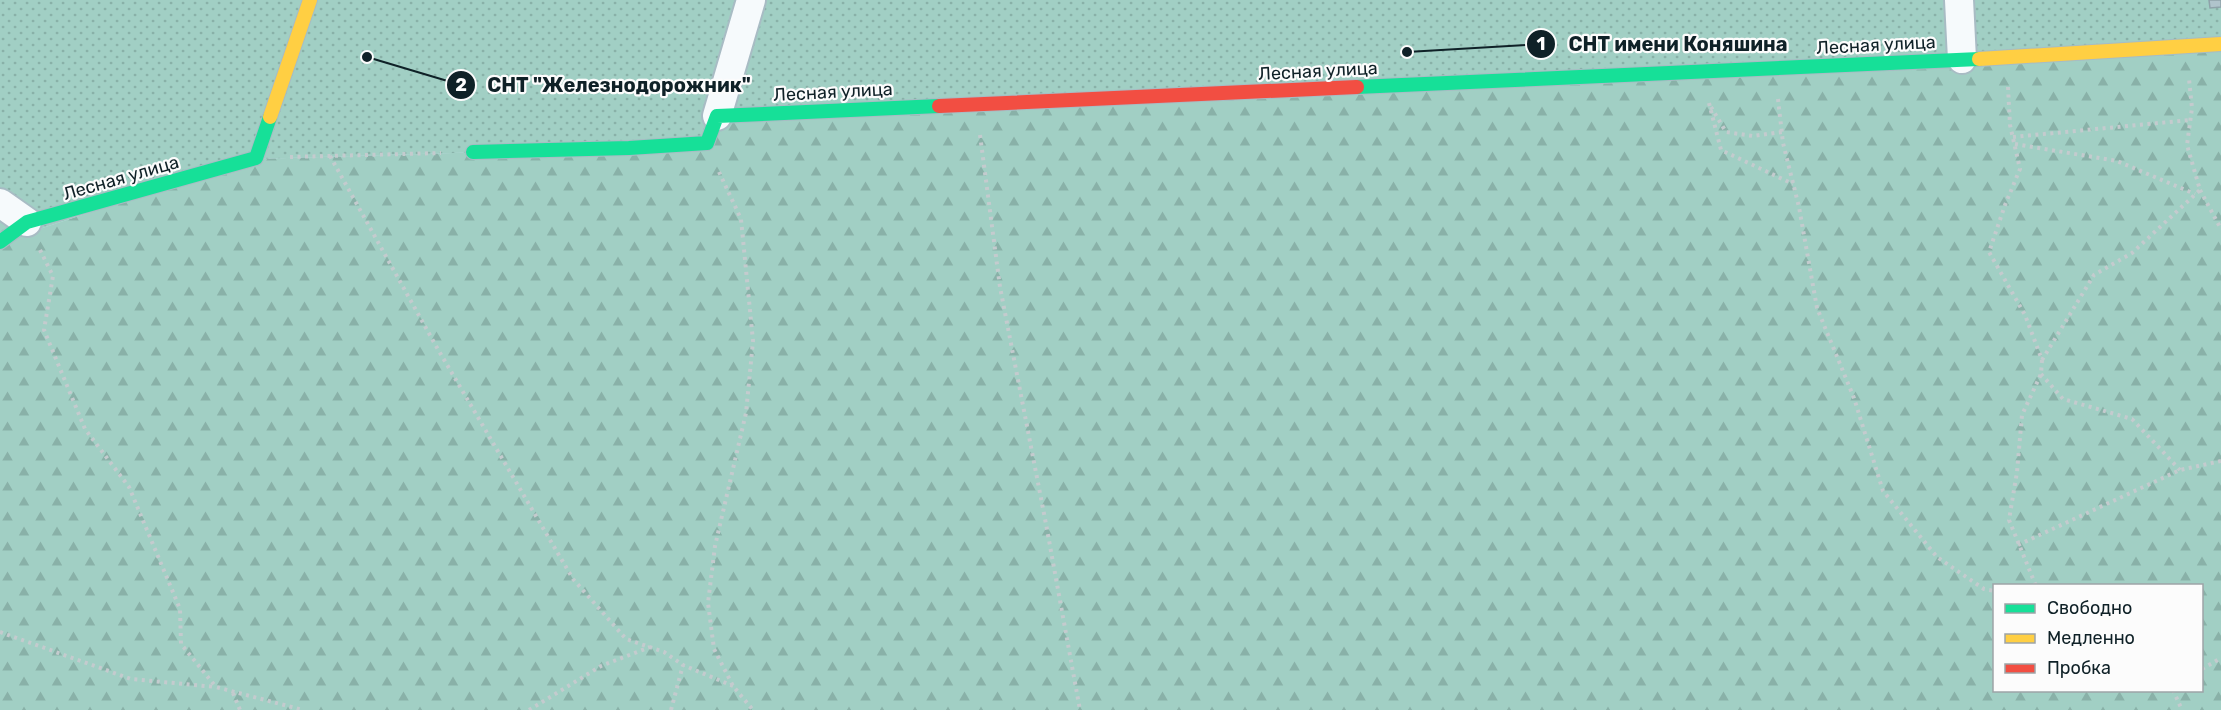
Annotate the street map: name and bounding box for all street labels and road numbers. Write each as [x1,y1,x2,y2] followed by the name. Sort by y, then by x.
[1816,31,1936,59] street label: Лесная улица
[1258,57,1378,85] street label: Лесная улица
[773,78,893,106] street label: Лесная улица
[60,151,182,205] street label: Лесная улица

